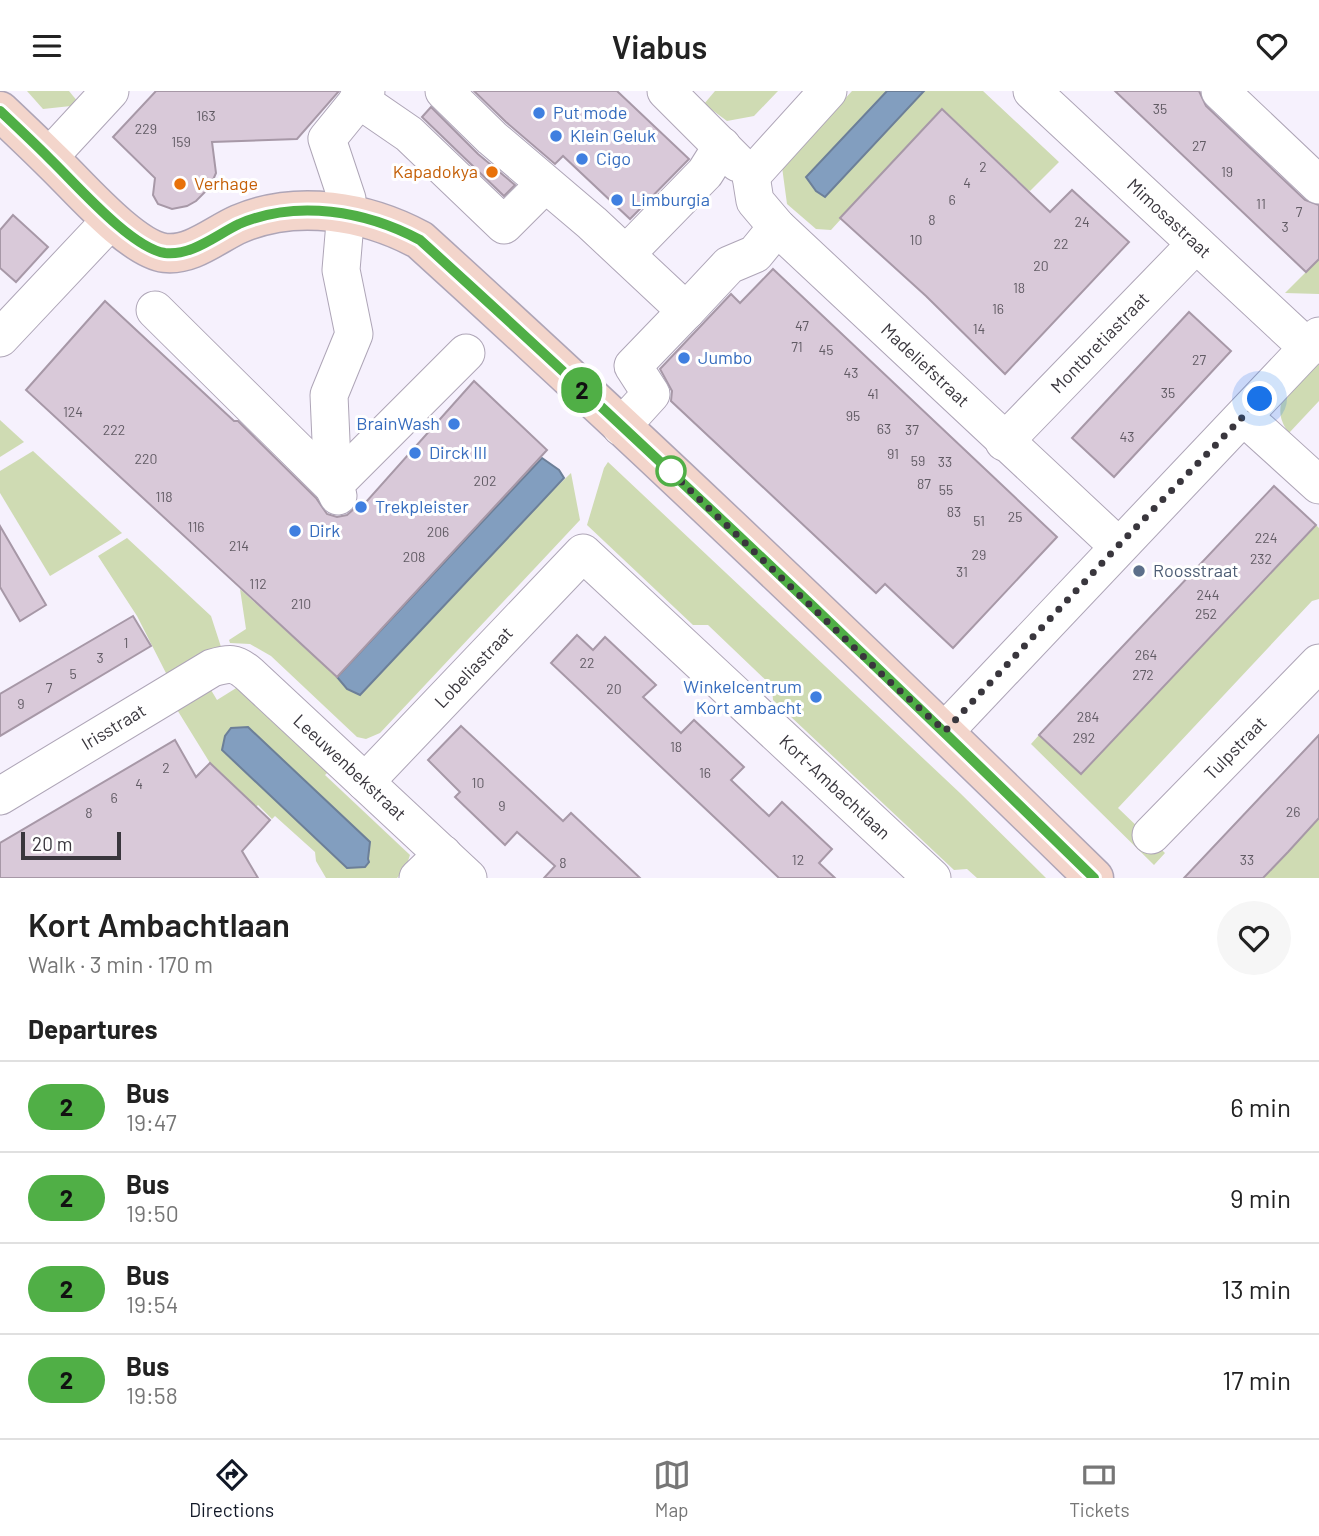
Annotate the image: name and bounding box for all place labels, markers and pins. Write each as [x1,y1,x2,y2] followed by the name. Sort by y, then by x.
[553,101,627,123] place label: Put mode
[531,105,547,121] marker: Put mode
[570,124,656,146] place label: Klein Geluk
[548,128,564,144] marker: Klein Geluk
[596,147,631,169] place label: Cigo
[574,151,590,167] marker: Cigo
[393,160,478,182] place label: Kapadokya
[484,164,500,180] marker: Kapadokya
[194,172,258,194] place label: Verhage
[172,176,188,192] marker: Verhage
[631,188,710,210] place label: Limburgia
[609,192,625,208] marker: Limburgia
[698,346,752,368] place label: Jumbo
[676,350,692,366] marker: Jumbo
[356,412,440,434] place label: BrainWash
[446,416,462,432] marker: BrainWash
[429,441,487,463] place label: Dirck III
[407,445,423,461] marker: Dirck III
[656,456,686,486] unlabelled marker
[375,495,469,517] place label: Trekpleister
[353,499,369,515] marker: Trekpleister
[309,519,340,541] place label: Dirk
[287,523,303,539] marker: Dirk
[1153,559,1239,581] place label: Roosstraat
[1131,563,1147,579] marker: Roosstraat
[683,675,802,718] place label: Winkelcentrum Kort ambacht
[808,689,824,705] marker: Winkelcentrum Kort ambacht

